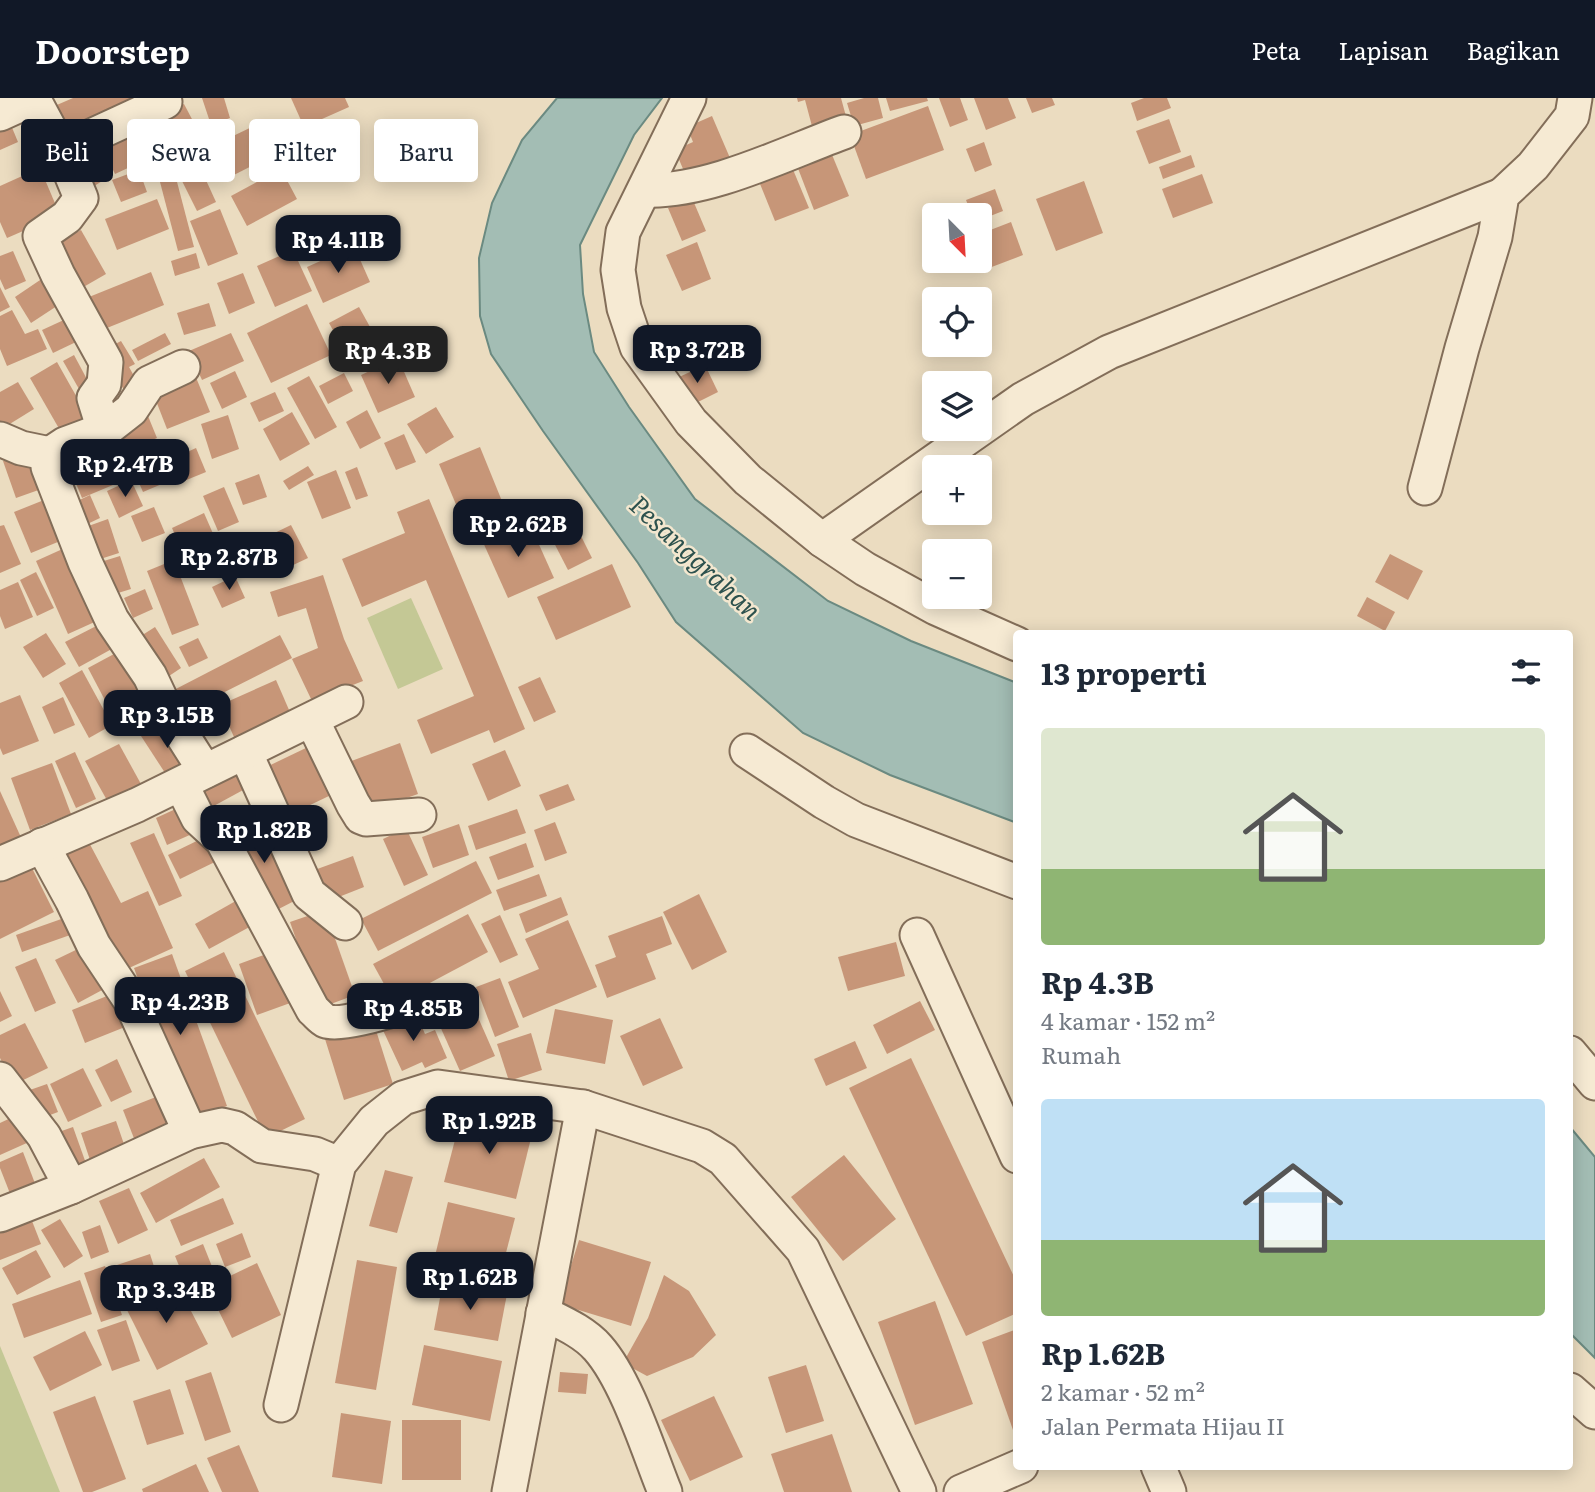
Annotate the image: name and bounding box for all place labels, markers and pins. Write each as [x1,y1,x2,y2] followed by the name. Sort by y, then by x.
[266,216,410,275] pin: Rp 4.11B
[625,326,769,385] pin: Rp 3.72B
[323,327,453,386] pin: Rp 4.3B
[53,440,197,499] pin: Rp 2.47B
[446,500,590,559] pin: Rp 2.62B
[157,532,301,592] pin: Rp 2.87B
[95,690,239,750] pin: Rp 3.15B
[192,806,336,865] pin: Rp 1.82B
[108,978,252,1037] pin: Rp 4.23B
[341,984,485,1043] pin: Rp 4.85B
[417,1096,561,1156] pin: Rp 1.92B
[398,1252,542,1312] pin: Rp 1.62B
[94,1266,238,1325] pin: Rp 3.34B

